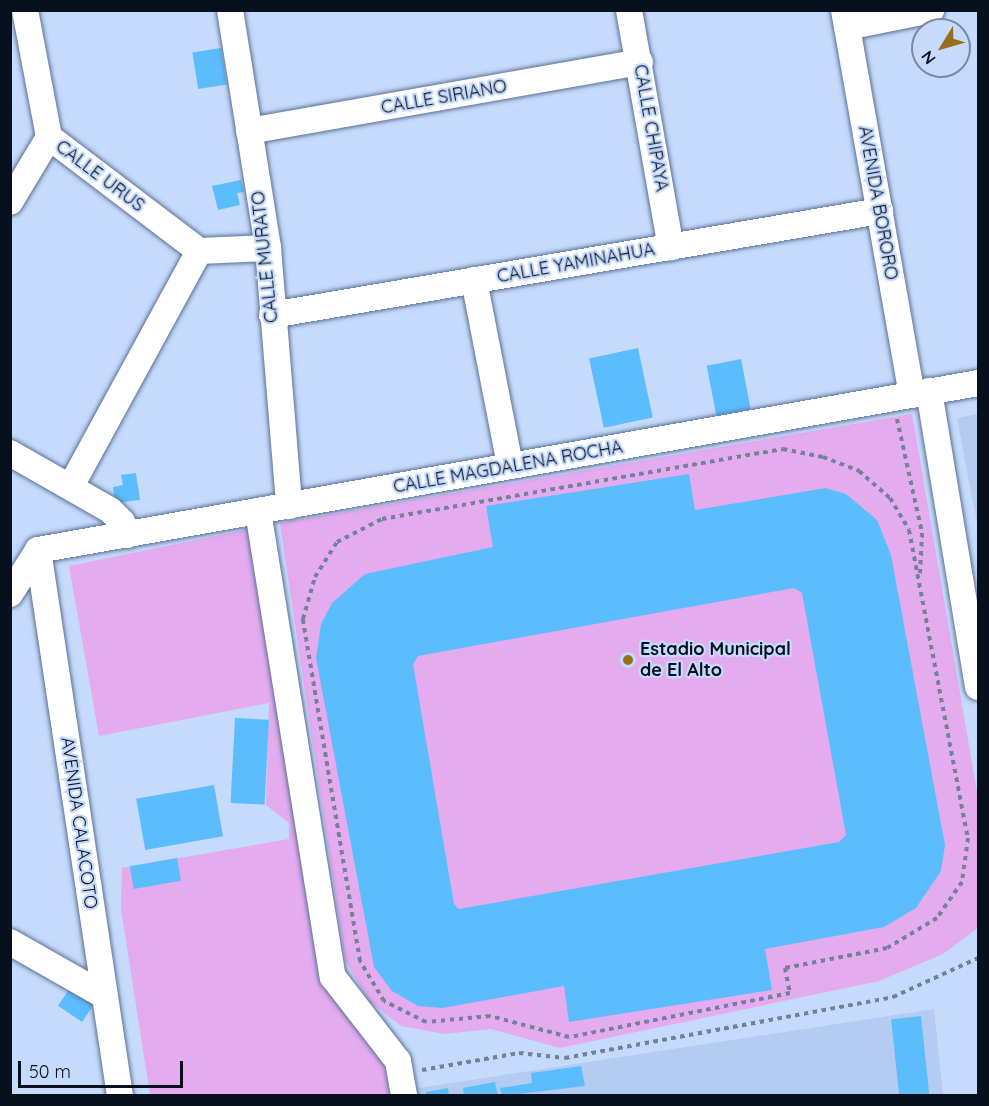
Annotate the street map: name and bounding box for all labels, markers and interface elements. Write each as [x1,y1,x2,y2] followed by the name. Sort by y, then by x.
[911,18,971,78] north arrow
[917,47,940,68] text: N
[629,63,673,193] street label: CALLE CHIPAYA
[379,75,509,119] street label: CALLE SIRIANO
[854,124,902,282] street label: AVENIDA BORORO
[51,136,149,216] street label: CALLE URUS
[247,190,283,324] street label: CALLE MURATO
[495,238,657,288] street label: CALLE YAMINAHUA
[392,436,624,498] street label: CALLE MAGDALENA ROCHA
[640,639,791,682] place label: Estadio Municipal de El Alto
[621,653,635,667] marker: Estadio Municipal de El Alto
[56,736,102,910] street label: AVENIDA CALACOTO
[21,1049,186,1087] scale bar
[29,1060,71,1083] text: 50 m

